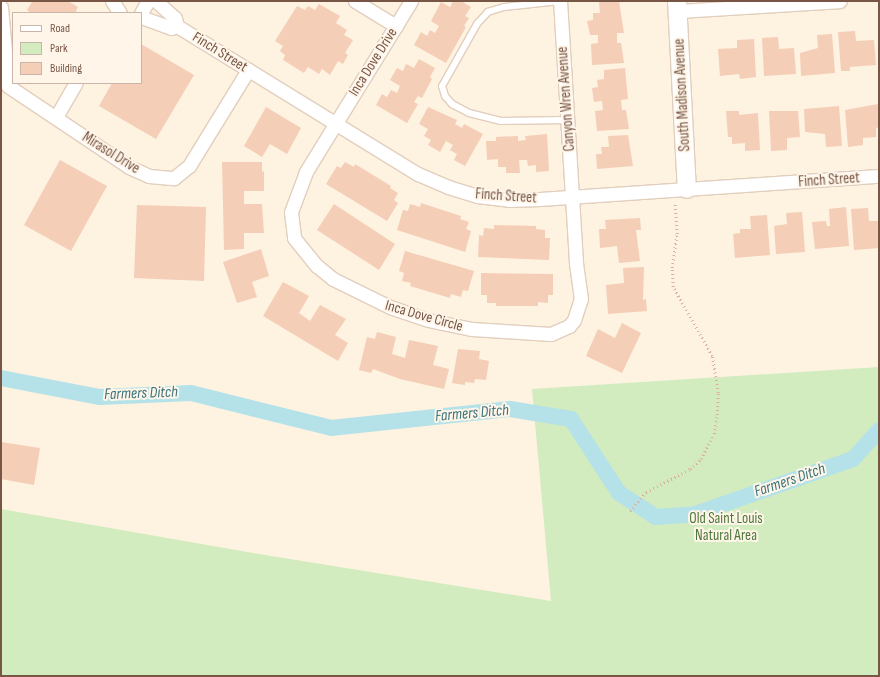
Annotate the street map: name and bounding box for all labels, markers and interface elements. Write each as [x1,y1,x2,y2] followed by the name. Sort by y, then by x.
[12,12,142,84] legend
[50,21,70,36] text: Road
[345,25,401,99] street label: Inca Dove Drive
[189,28,251,76] street label: Finch Street
[670,38,694,152] street label: South Madison Avenue
[50,41,68,56] text: Park
[553,46,579,152] street label: Canyon Wren Avenue
[50,61,82,76] text: Building
[79,128,143,178] street label: Mirasol Drive
[798,169,860,191] street label: Finch Street
[475,185,537,207] street label: Finch Street
[383,296,465,336] street label: Inca Dove Circle
[104,383,178,405] water label: Farmers Ditch
[434,401,510,427] water label: Farmers Ditch
[752,460,828,502] water label: Farmers Ditch
[689,509,763,544] park label: Old Saint Louis Natural Area

